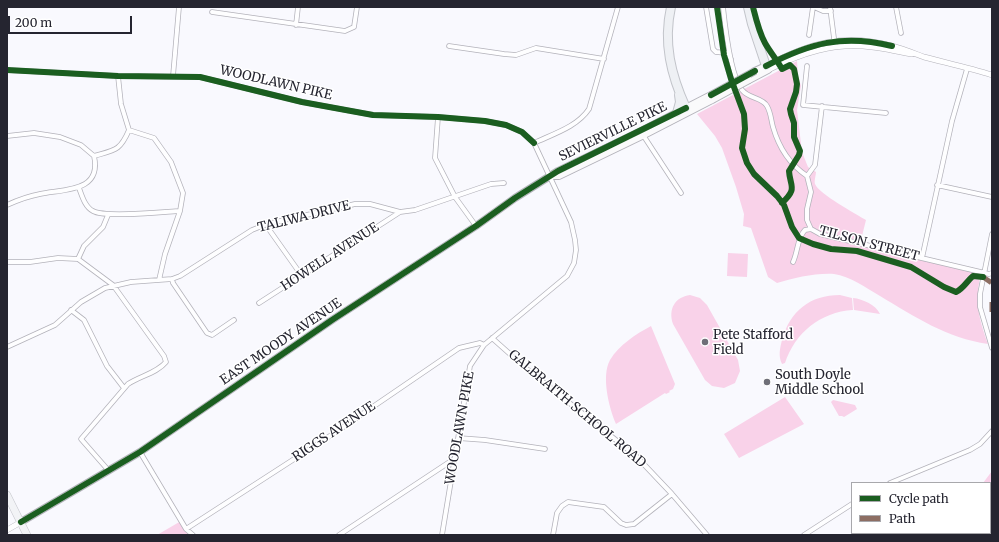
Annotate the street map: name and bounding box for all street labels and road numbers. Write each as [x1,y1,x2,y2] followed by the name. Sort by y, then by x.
[218,62,334,104] street label: WOODLAWN PIKE
[556,99,670,165] street label: SEVIERVILLE PIKE
[256,198,352,236] street label: TALIWA DRIVE
[278,220,382,294] street label: HOWELL AVENUE
[817,223,921,265] street label: TILSON STREET
[217,295,345,389] street label: EAST MOODY AVENUE
[505,347,649,471] street label: GALBRAITH SCHOOL ROAD
[442,370,478,486] street label: WOODLAWN PIKE
[290,399,378,465] street label: RIGGS AVENUE

